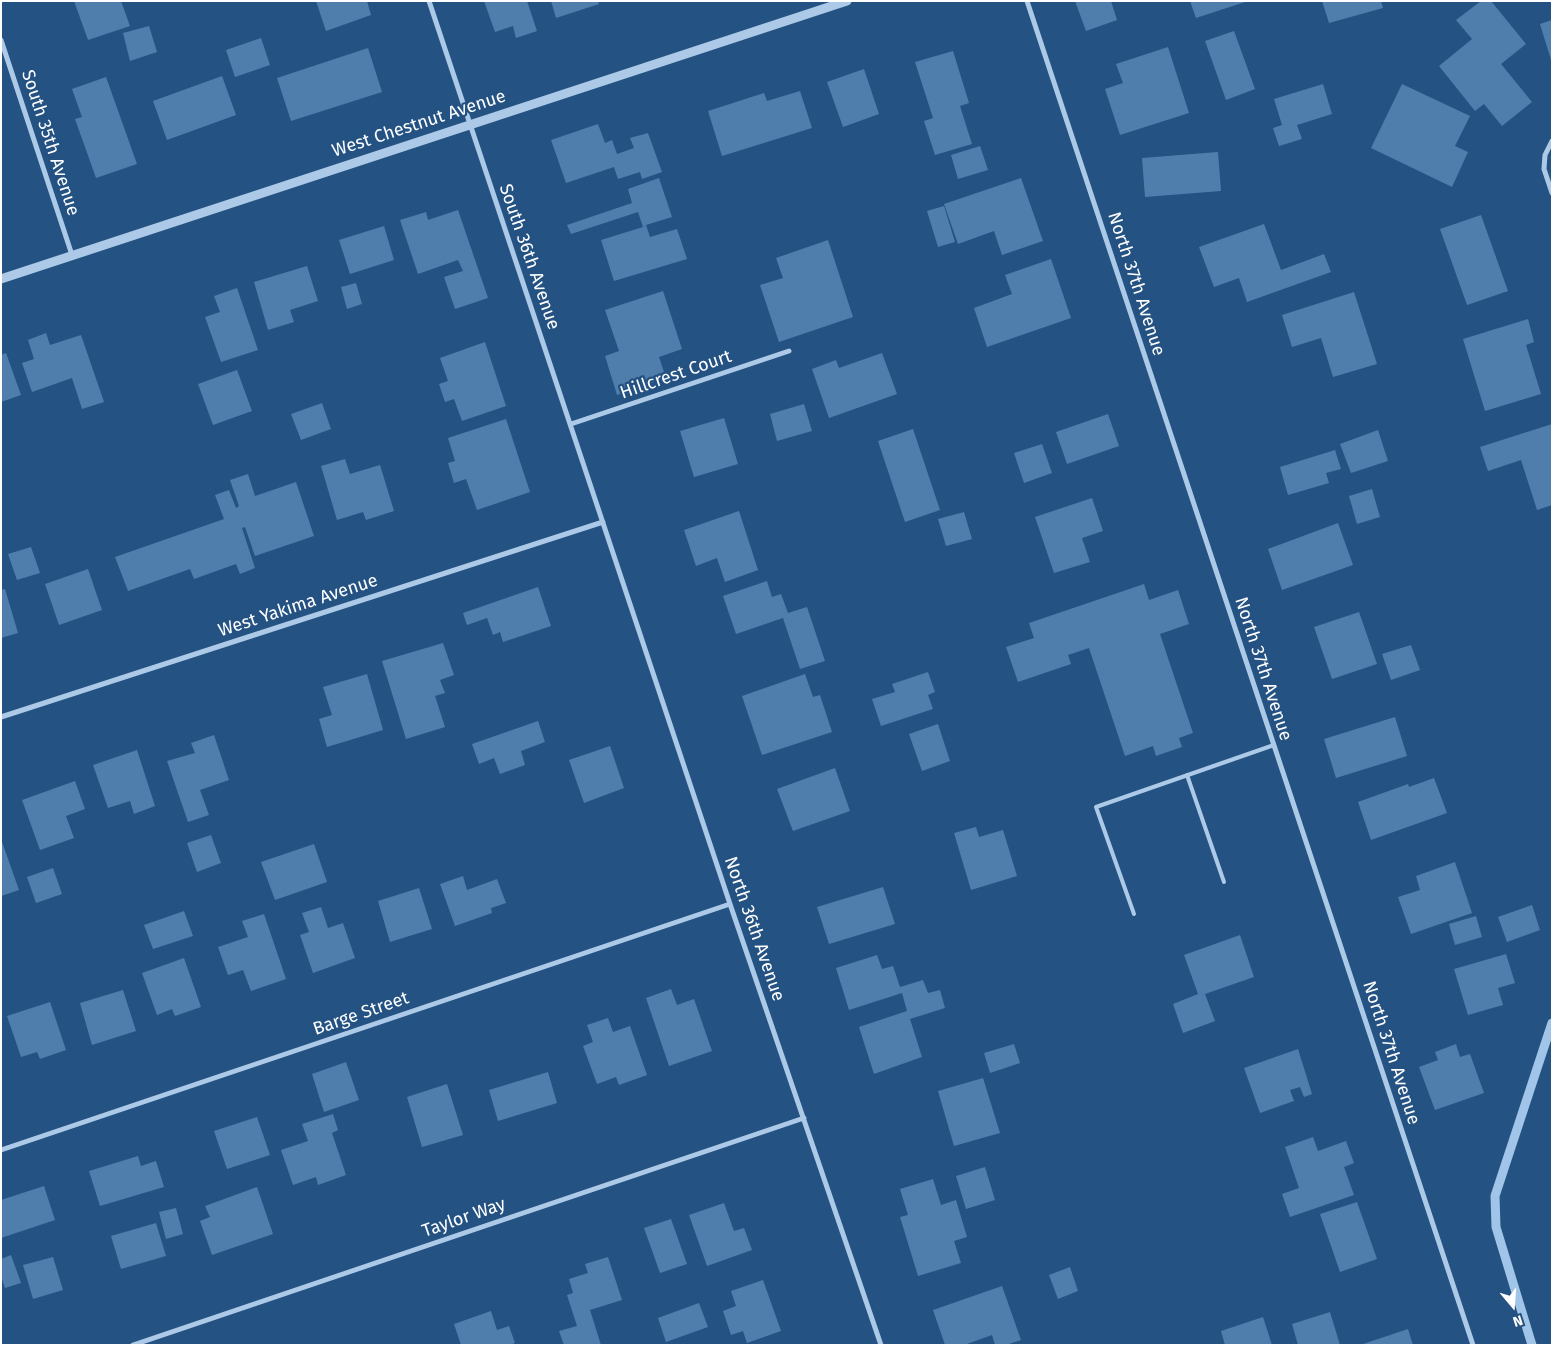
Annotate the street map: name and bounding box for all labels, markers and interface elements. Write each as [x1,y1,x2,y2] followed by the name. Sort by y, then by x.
[16,67,84,219] street label: South 35th Avenue
[329,86,509,162] street label: West Chestnut Avenue
[494,181,564,333] street label: South 36th Avenue
[1103,209,1169,359] street label: North 37th Avenue
[617,346,735,404] street label: Hillcrest Court
[216,570,380,642] street label: West Yakima Avenue
[1230,594,1296,744] street label: North 37th Avenue
[719,854,789,1004] street label: North 36th Avenue
[1358,978,1424,1128] street label: North 37th Avenue
[310,988,412,1040] street label: Barge Street
[419,1194,509,1242] street label: Taylor Way
[1488,1281,1538,1331] north arrow
[1511,1311,1525,1330] text: N

